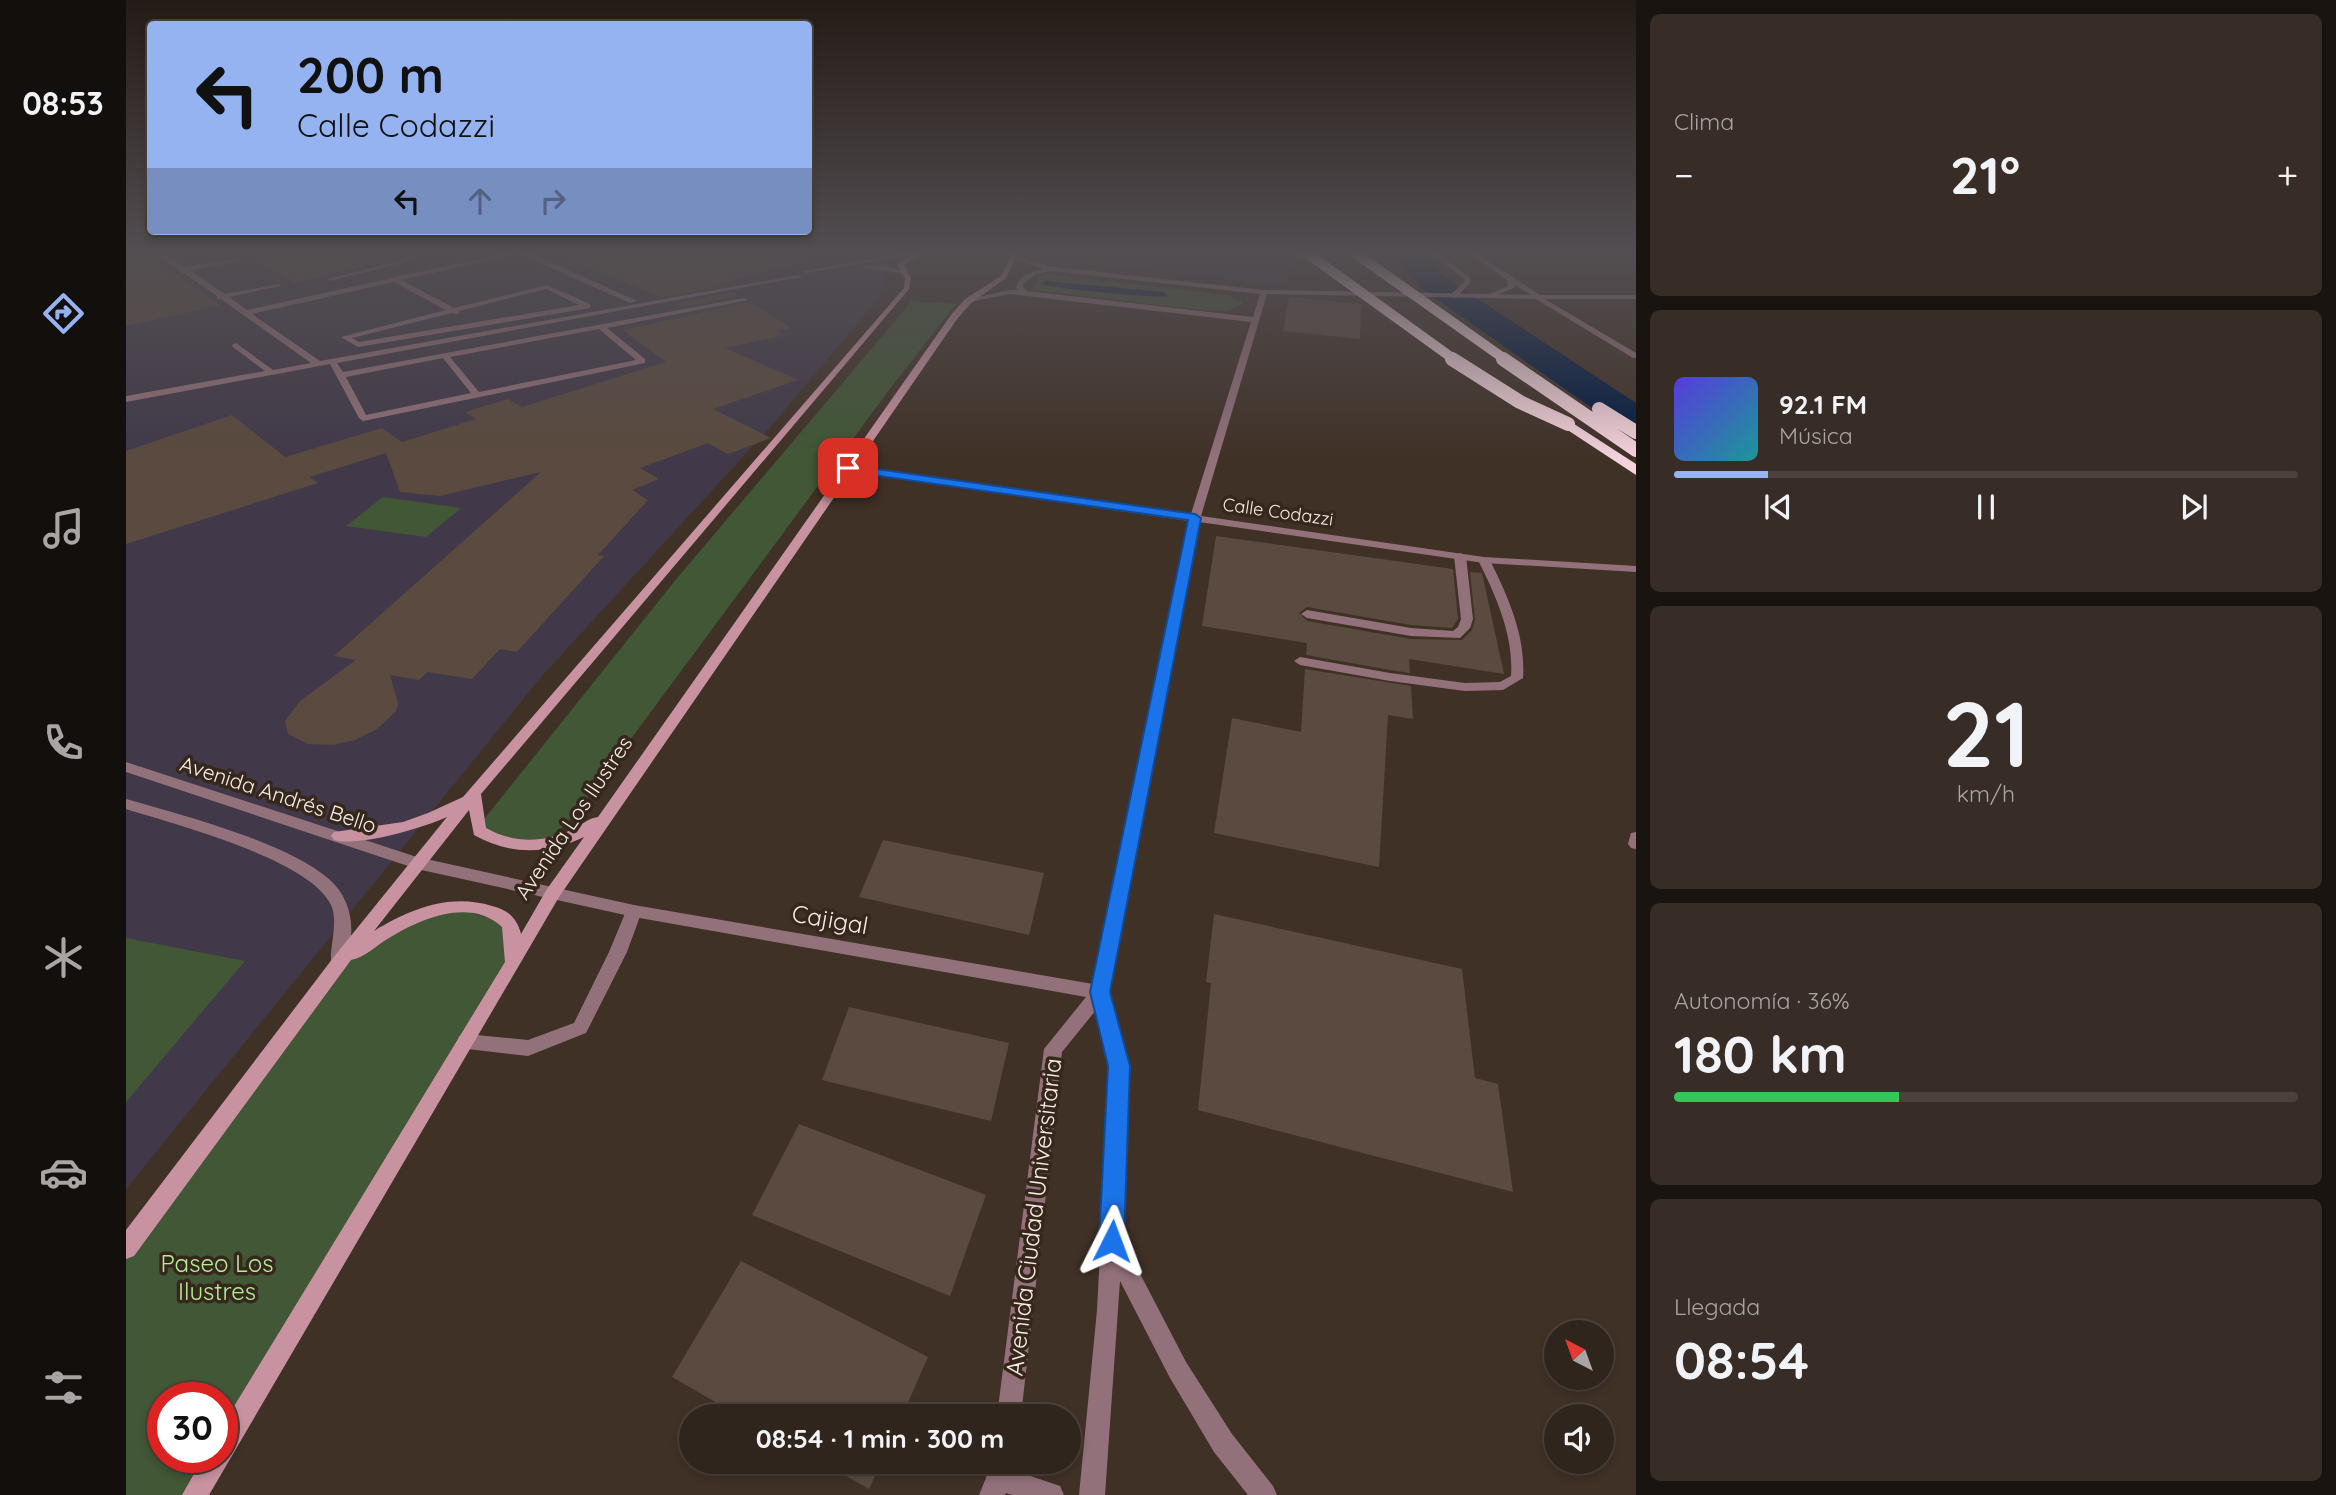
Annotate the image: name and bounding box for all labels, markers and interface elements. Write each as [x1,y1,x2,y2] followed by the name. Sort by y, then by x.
[297,44,444,105] text: 200 m
[182,49,273,140] icon: left
[22,83,104,123] text: 08:53
[297,105,495,145] text: Calle Codazzi
[1674,107,1734,136] text: Clima
[1950,142,2020,207] text: 21°
[1674,151,1694,199] text: −
[2277,151,2298,199] text: +
[388,182,426,220] icon: left
[461,182,499,220] icon: ahead
[534,182,572,220] icon: right
[39,289,88,338] icon: directions
[1779,388,1867,421] text: 92.1 FM
[1779,421,1853,450] text: Música
[818,438,878,498] pin
[829,449,867,487] icon: arrive
[1759,488,1797,526] icon: previous
[1967,488,2005,526] icon: pause
[2175,488,2213,526] icon: next
[1221,492,1335,531] street label: Calle Codazzi
[39,504,88,553] icon: music
[1942,676,2030,790] text: 21
[39,718,88,767] icon: phone
[509,731,637,904] street label: Avenida Los Ilustres
[177,750,380,838] street label: Avenida Andrés Bello
[1957,779,2015,808] text: km/h
[790,898,871,940] street label: Cajigal
[39,933,88,982] icon: climate
[1674,986,1850,1015] text: Autonomía · 36%
[1674,1021,1847,1086] text: 180 km
[999,1056,1067,1377] street label: Avenida Ciudad Universitaria
[39,1148,88,1197] icon: car
[1075,1204,1149,1278] position arrow
[160,1248,274,1306] park label: Paseo Los Ilustres
[1674,1292,1760,1321] text: Llegada
[1544,1320,1614,1390] north arrow
[1544,1320,1614,1474] map controls
[1674,1327,1809,1392] text: 08:54
[39,1363,88,1412] icon: filters
[147,1382,238,1473] speed limit sign: 30
[1544,1404,1614,1474] button: sound
[756,1422,1004,1455] text: 08:54 · 1 min · 300 m

